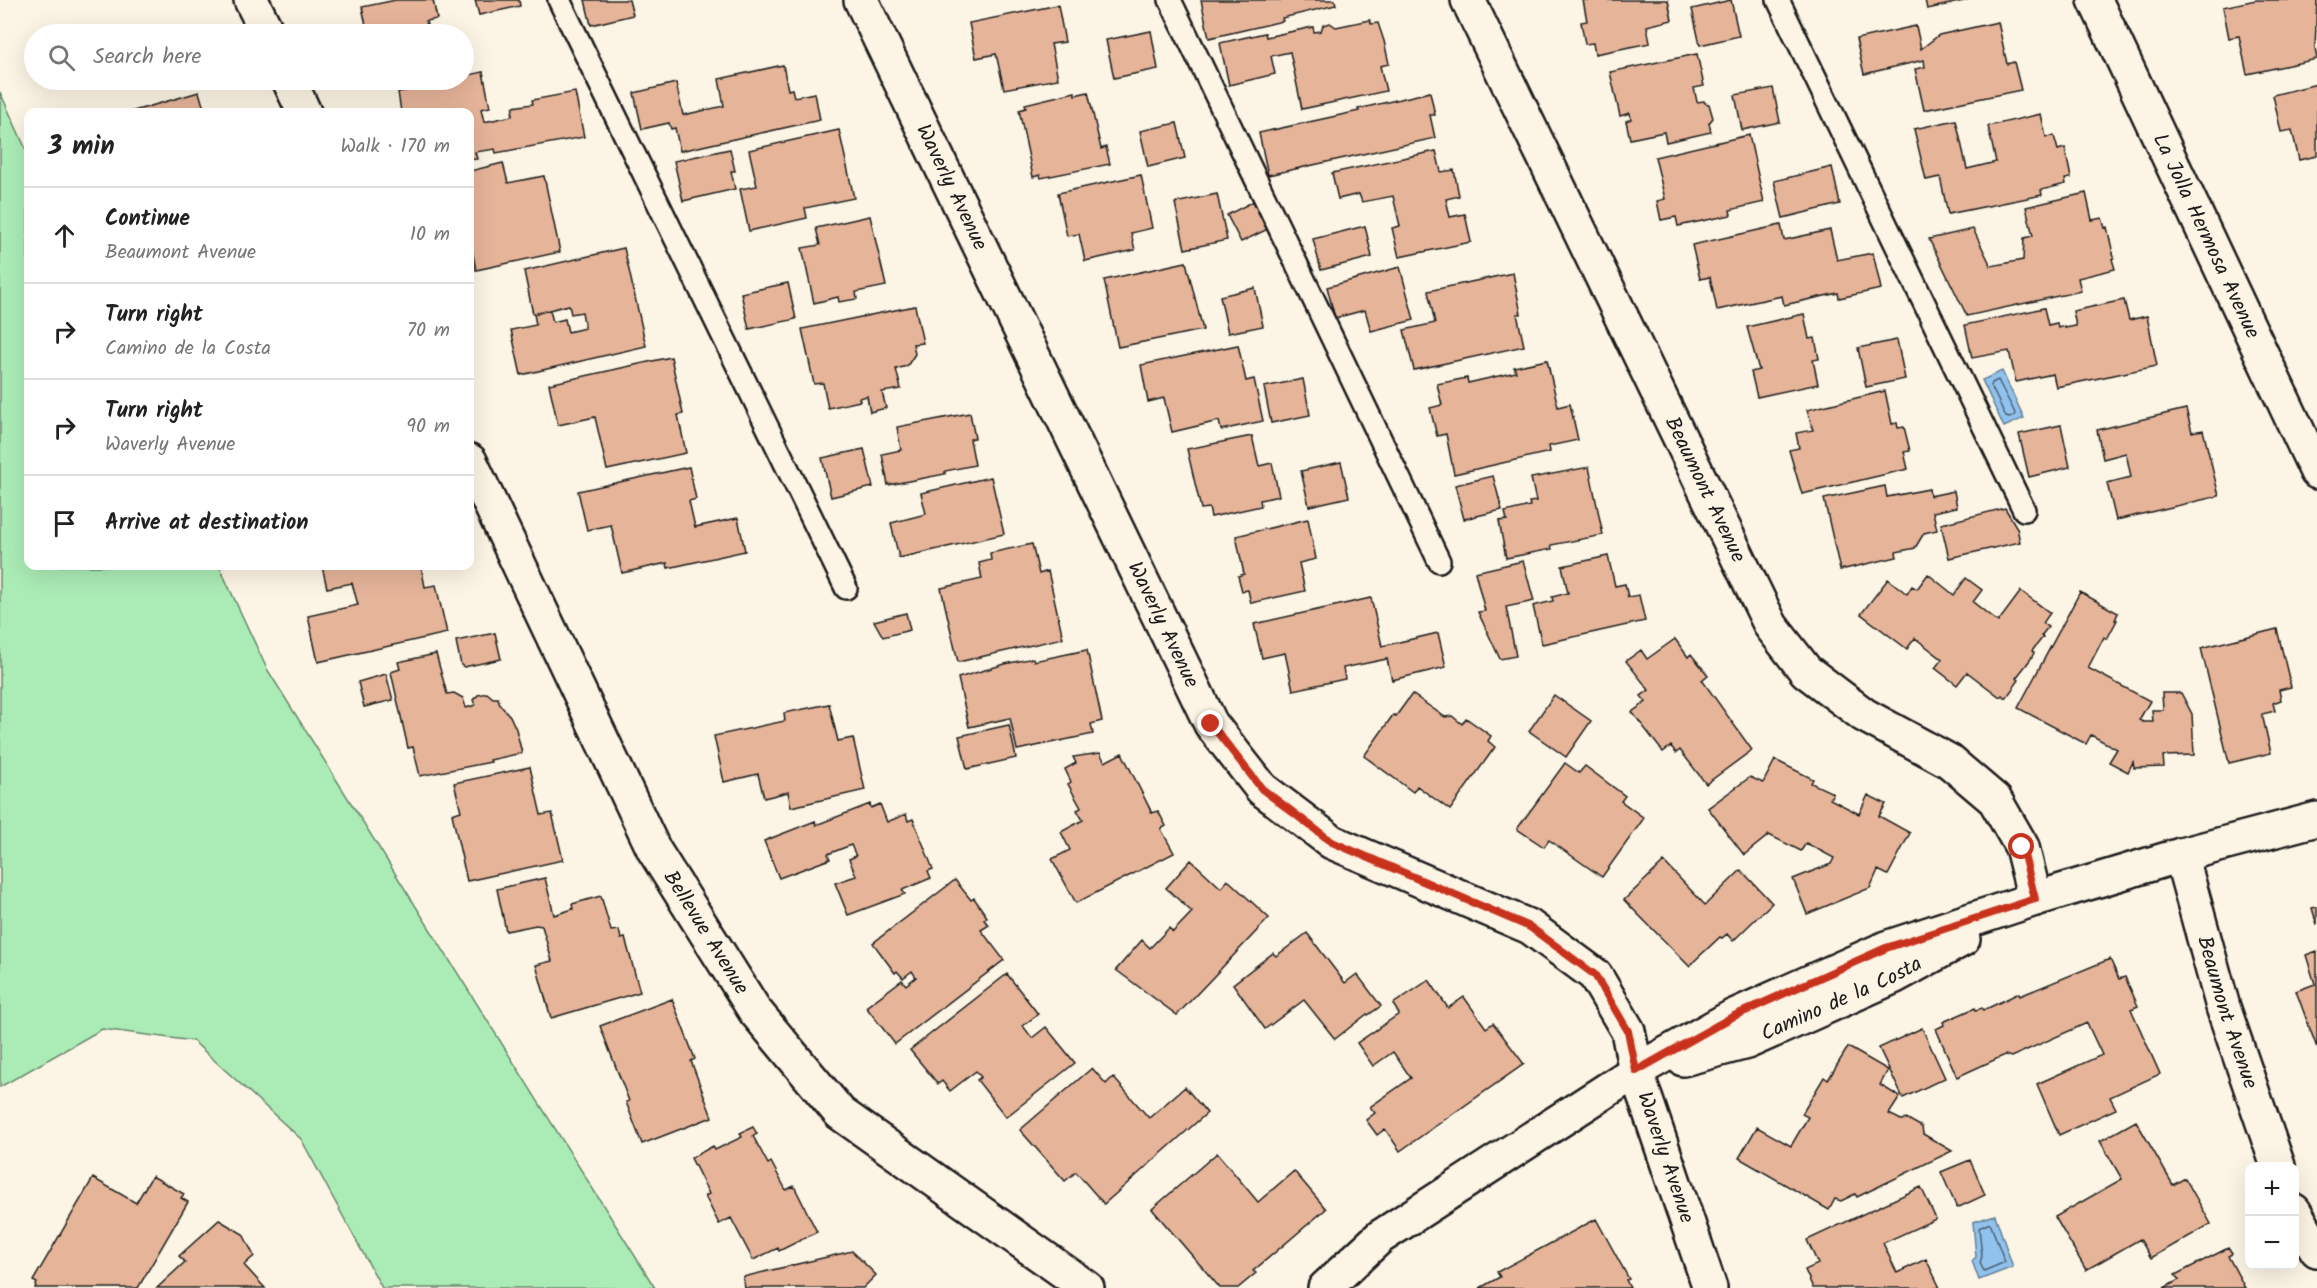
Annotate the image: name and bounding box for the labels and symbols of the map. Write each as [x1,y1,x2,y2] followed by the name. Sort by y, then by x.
[907,118,996,257] street label: Waverly Avenue
[2144,128,2269,345] street label: La Jolla Hermosa Avenue
[1656,411,1755,569] street label: Beaumont Avenue
[1118,556,1208,694] street label: Waverly Avenue
[1197,710,1223,736] route end
[2008,833,2034,859] route start
[654,864,758,1002] street label: Bellevue Avenue
[2188,932,2267,1094] street label: Beaumont Avenue
[1756,948,1928,1050] street label: Camino de la Costa
[1628,1087,1703,1228] street label: Waverly Avenue

